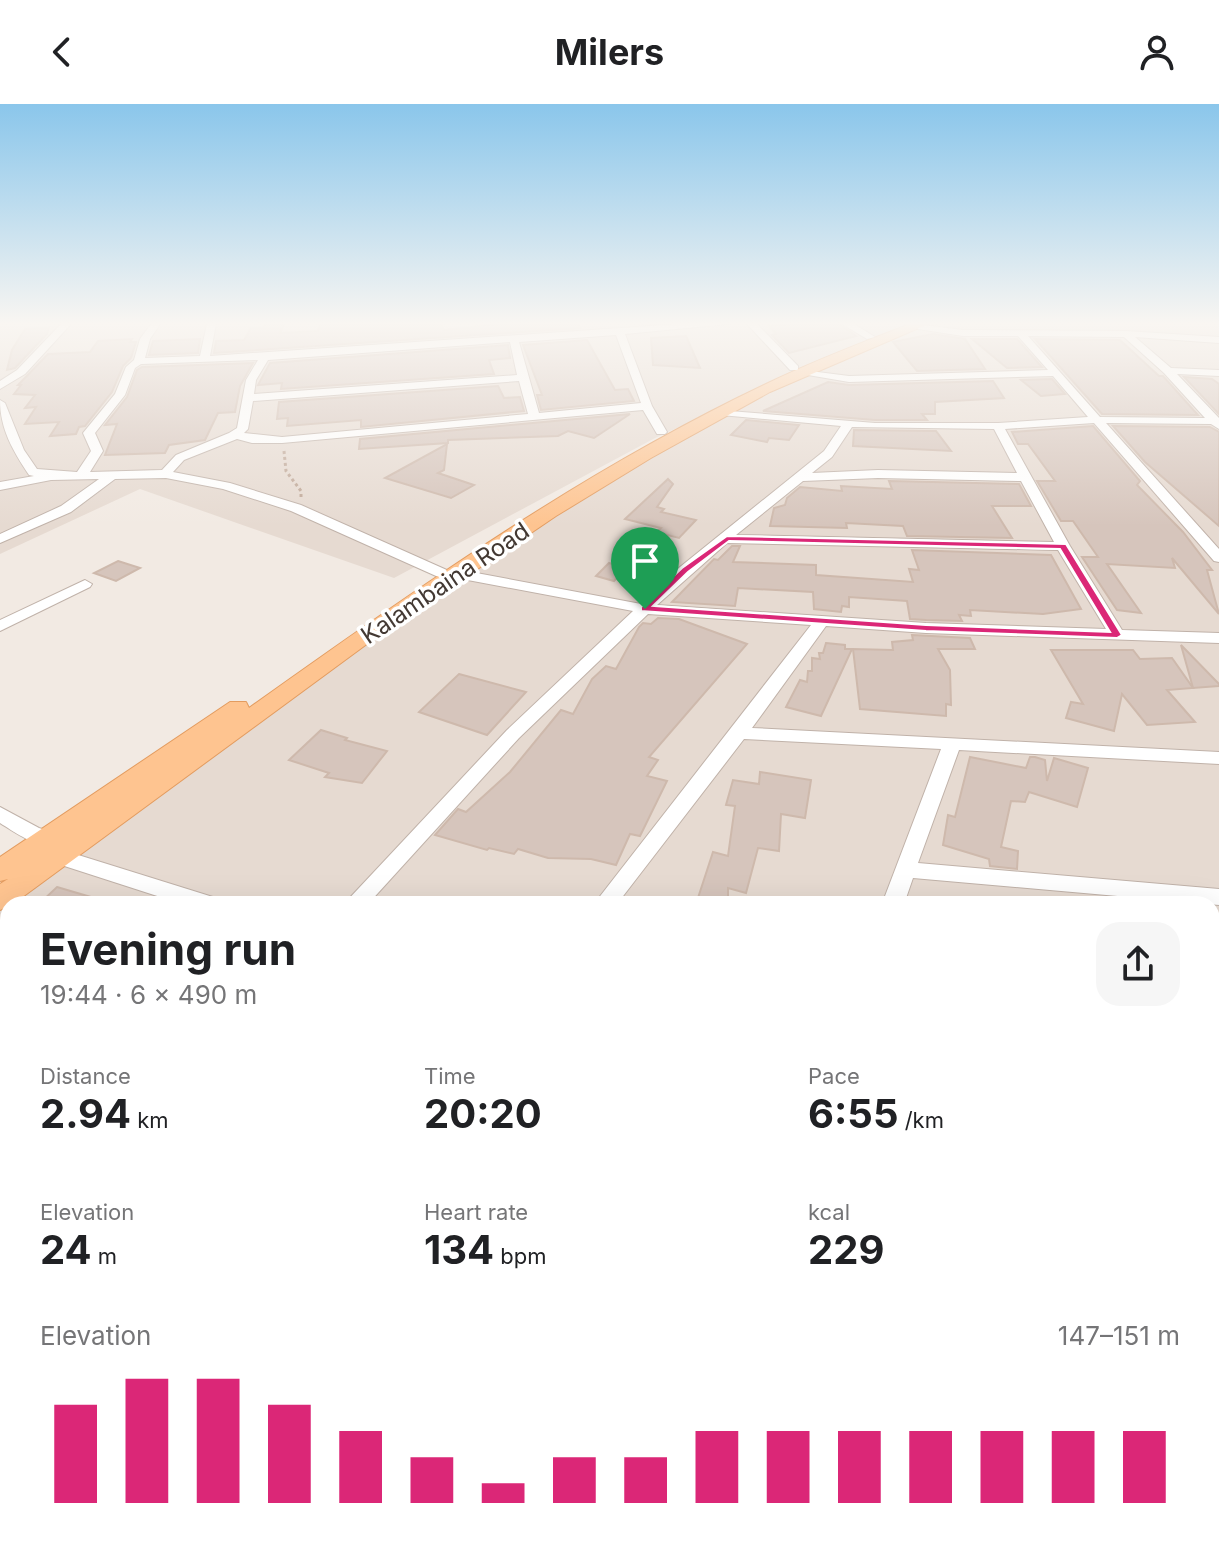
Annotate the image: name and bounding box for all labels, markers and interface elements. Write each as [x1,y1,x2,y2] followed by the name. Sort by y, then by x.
[40,30,84,74] icon: back
[555,30,664,74] text: Milers
[1135,30,1179,74] icon: person
[355,516,535,650] street label: Kalambaina Road
[611,527,679,609] pin
[623,539,667,583] icon: arrive
[40,922,296,976] text: Evening run
[1096,922,1180,1006] button: share
[40,979,257,1010] text: 19:44 · 6 × 490 m
[40,1063,131,1089] text: Distance
[424,1063,476,1089] text: Time
[808,1063,860,1089] text: Pace
[40,1089,131,1138] text: 2.94
[424,1089,542,1138] text: 20:20
[808,1089,898,1138] text: 6:55
[131,1107,169,1133] text: km
[898,1107,944,1133] text: /km
[40,1199,134,1225] text: Elevation
[424,1199,528,1225] text: Heart rate
[808,1199,850,1225] text: kcal
[40,1225,92,1274] text: 24
[424,1225,494,1274] text: 134
[808,1225,884,1274] text: 229
[92,1243,117,1269] text: m
[494,1243,547,1269] text: bpm
[40,1320,151,1351] text: Elevation
[1058,1320,1180,1351] text: 147–151 m

